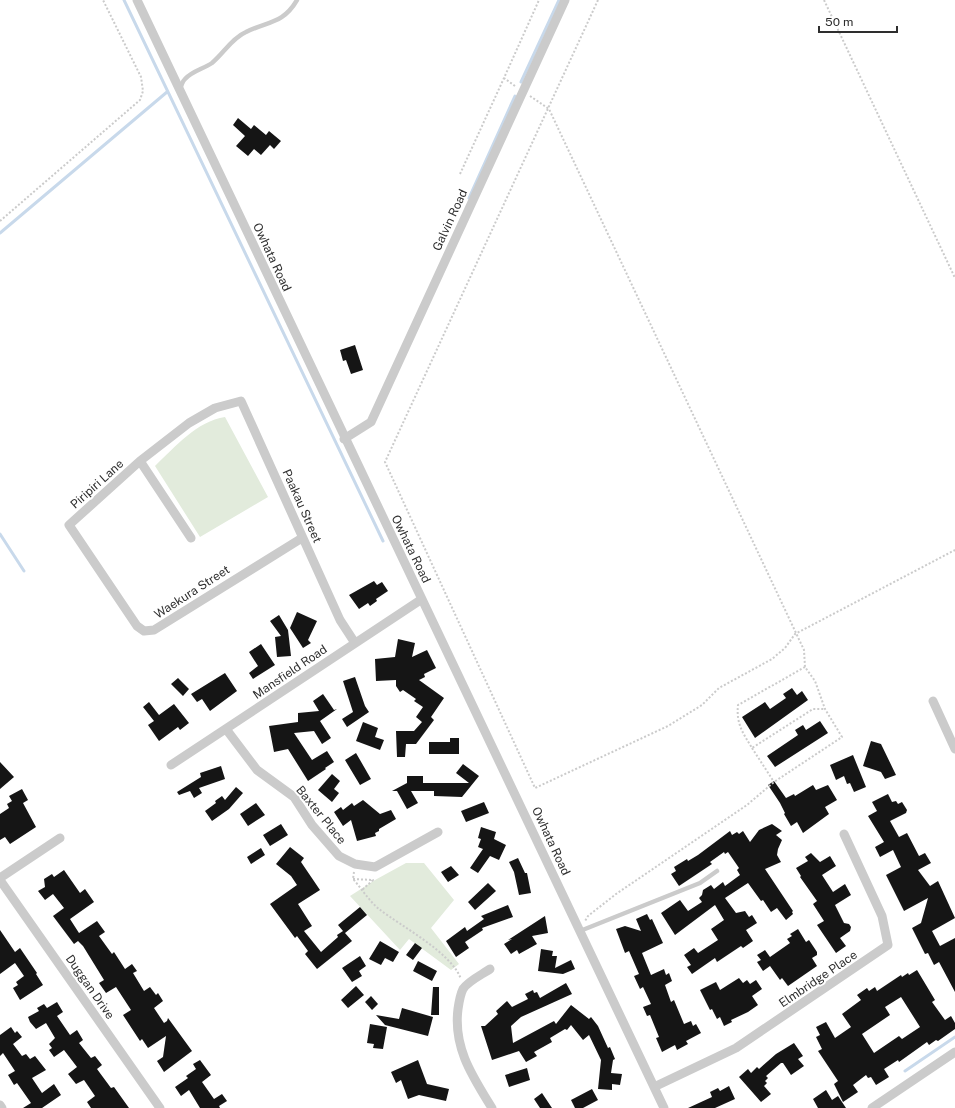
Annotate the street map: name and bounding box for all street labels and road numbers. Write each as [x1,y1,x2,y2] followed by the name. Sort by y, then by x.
[430,187,470,253] street label: Galvin Road
[250,220,294,294] street label: Owhata Road
[68,456,126,511] street label: Piripiri Lane
[280,467,325,545] street label: Paakau Street
[388,513,434,585] street label: Owhata Road
[152,562,233,622] street label: Waekura Street
[250,642,330,702] street label: Mansfield Road
[293,783,349,847] street label: Baxter Place
[529,804,573,878] street label: Owhata Road
[776,948,860,1010] street label: Elmbridge Place
[63,952,117,1022] street label: Duggan Drive

